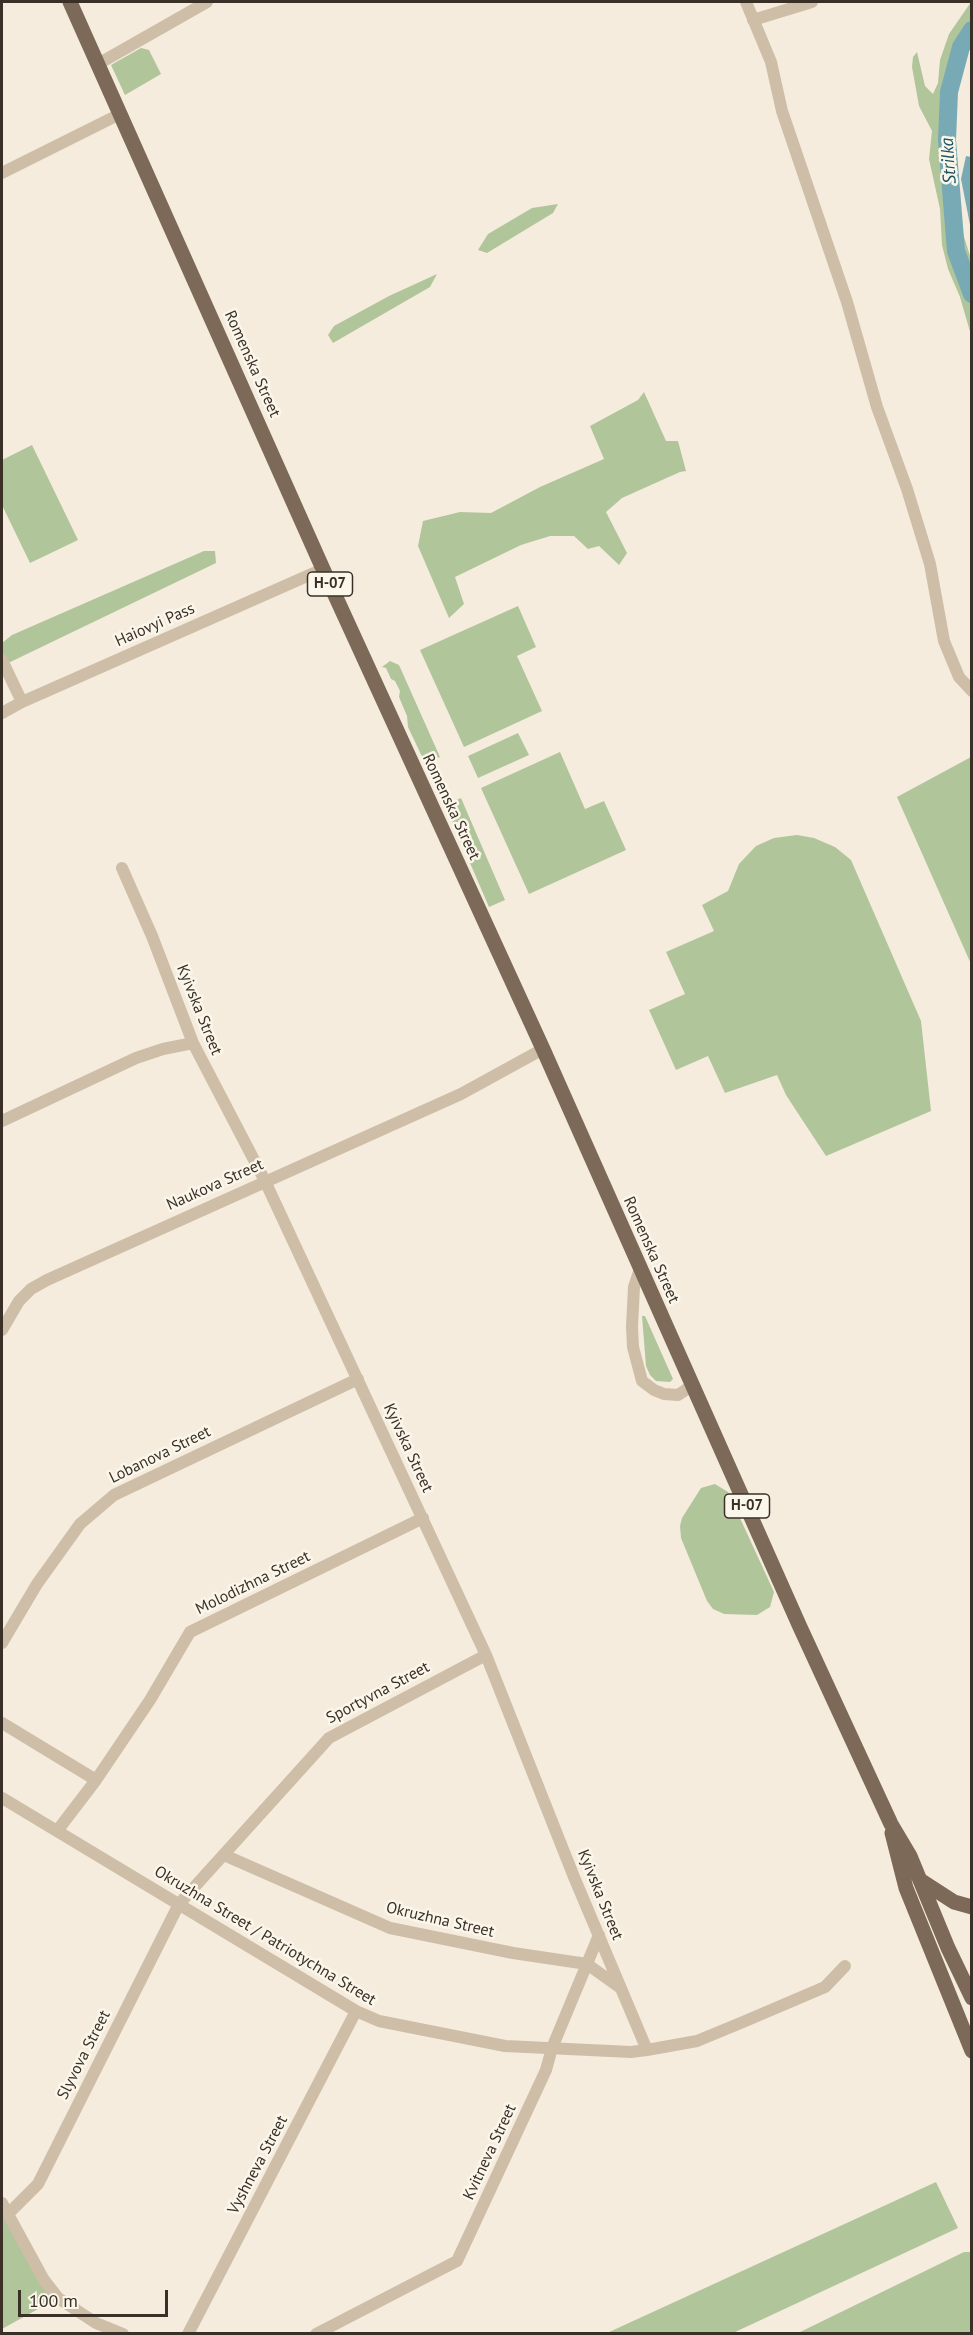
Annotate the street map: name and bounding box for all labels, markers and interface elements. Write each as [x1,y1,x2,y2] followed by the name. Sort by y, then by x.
[937,137,961,185] water label: Strilka
[220,308,284,420] street label: Romenska Street
[308,572,352,596] road number: Н-07
[112,599,198,651] street label: Haiovyi Pass
[418,751,484,863] street label: Romenska Street
[172,962,226,1058] street label: Kyivska Street
[164,1155,266,1215] street label: Naukova Street
[619,1194,683,1306] street label: Romenska Street
[379,1401,437,1495] street label: Kyivska Street
[106,1422,214,1488] street label: Lobanova Street
[724,1494,770,1518] road number: Н-07
[193,1547,313,1619] street label: Molodizhna Street
[323,1658,433,1728] street label: Sportyvna Street
[573,1847,627,1943] street label: Kyivska Street
[151,1862,379,2010] street label: Okruzhna Street / Patriotychna Street
[384,1898,496,1942] street label: Okruzhna Street
[53,2007,115,2103] street label: Slyvova Street
[459,2101,521,2203] street label: Kvitneva Street
[224,2112,292,2218] street label: Vyshneva Street
[21,2278,171,2316] scale bar
[29,2289,78,2312] text: 100 m

